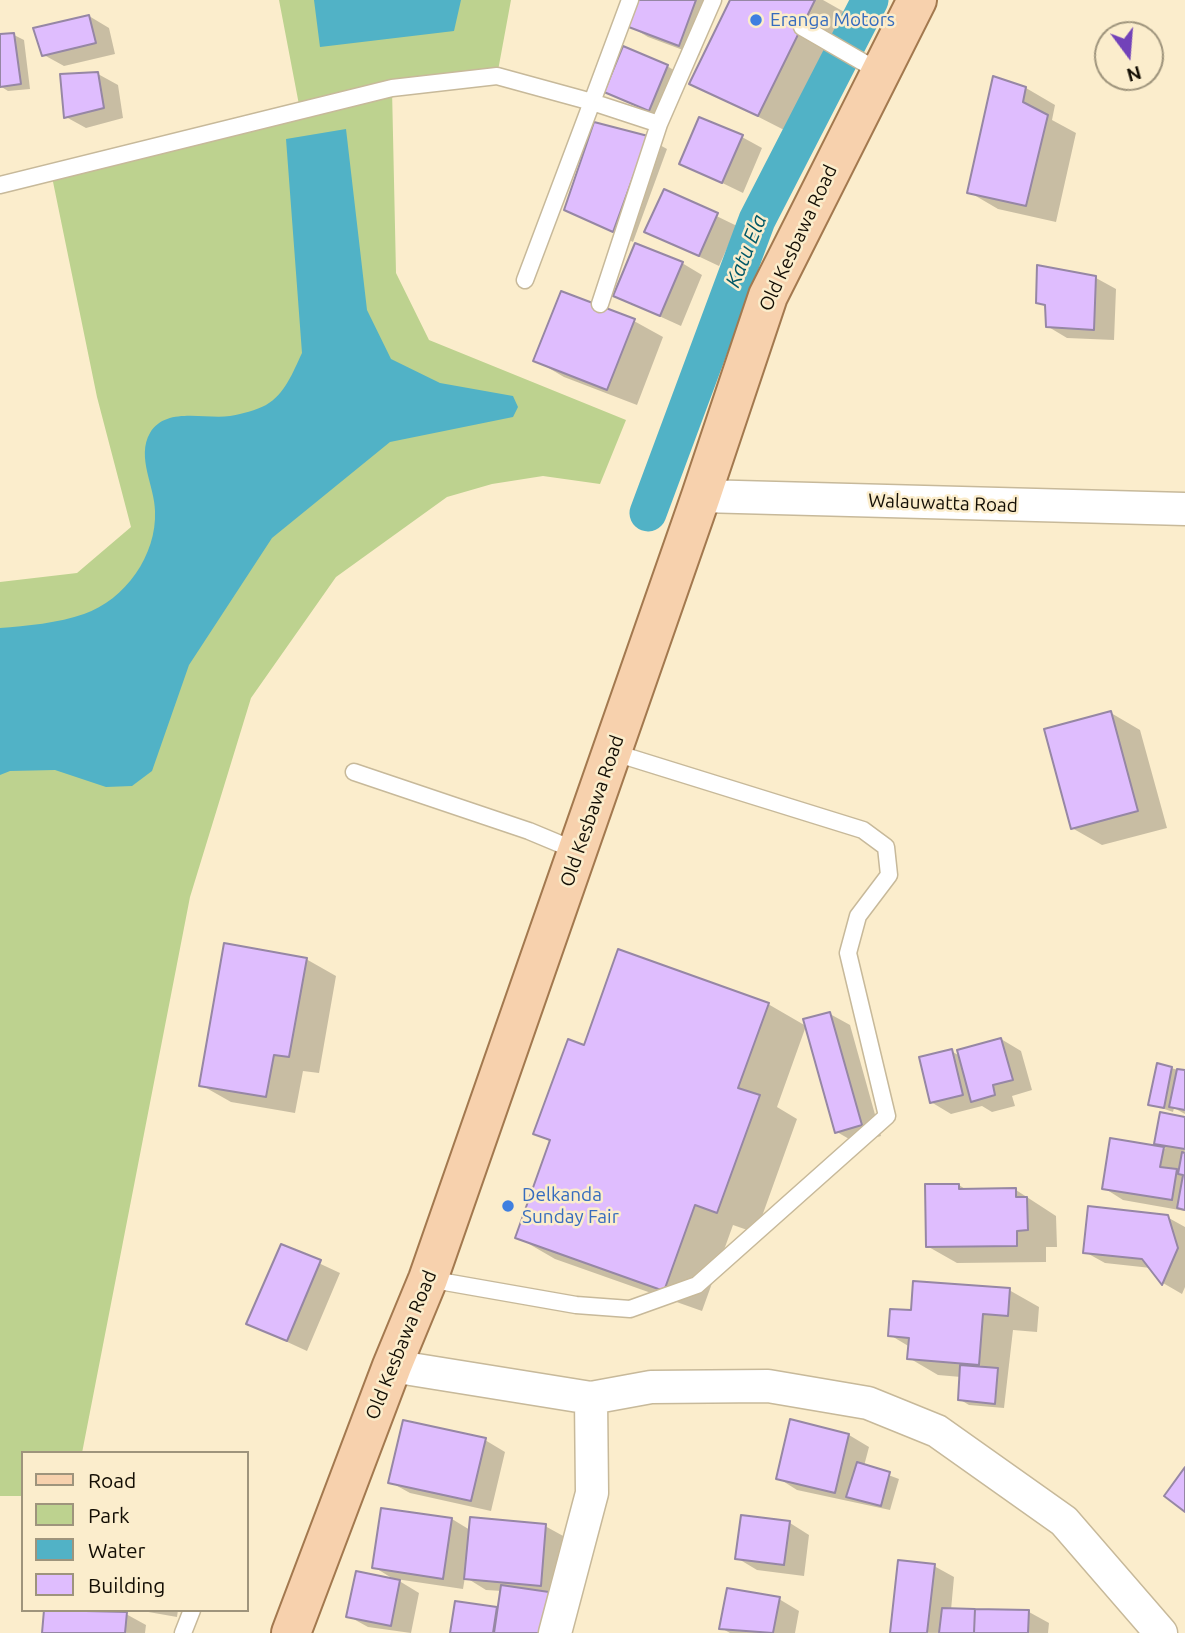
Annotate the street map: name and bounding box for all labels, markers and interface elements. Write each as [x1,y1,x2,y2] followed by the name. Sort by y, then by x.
[770,9,895,31] place label: Eranga Motors
[748,12,764,28] marker: Eranga Motors
[1094,21,1164,91] north arrow
[1124,62,1144,87] text: N
[754,161,842,315] street label: Old Kesbawa Road
[720,211,772,291] water label: Katu Ela
[868,489,1018,517] street label: Walauwatta Road
[555,732,629,890] street label: Old Kesbawa Road
[522,1184,619,1228] place label: Delkanda Sunday Fair
[500,1198,516,1214] marker: Delkanda Sunday Fair
[361,1267,441,1423] street label: Old Kesbawa Road
[21,1451,248,1612] legend
[88,1468,136,1492] text: Road
[88,1503,130,1527] text: Park
[88,1538,146,1562] text: Water
[88,1573,165,1597] text: Building

